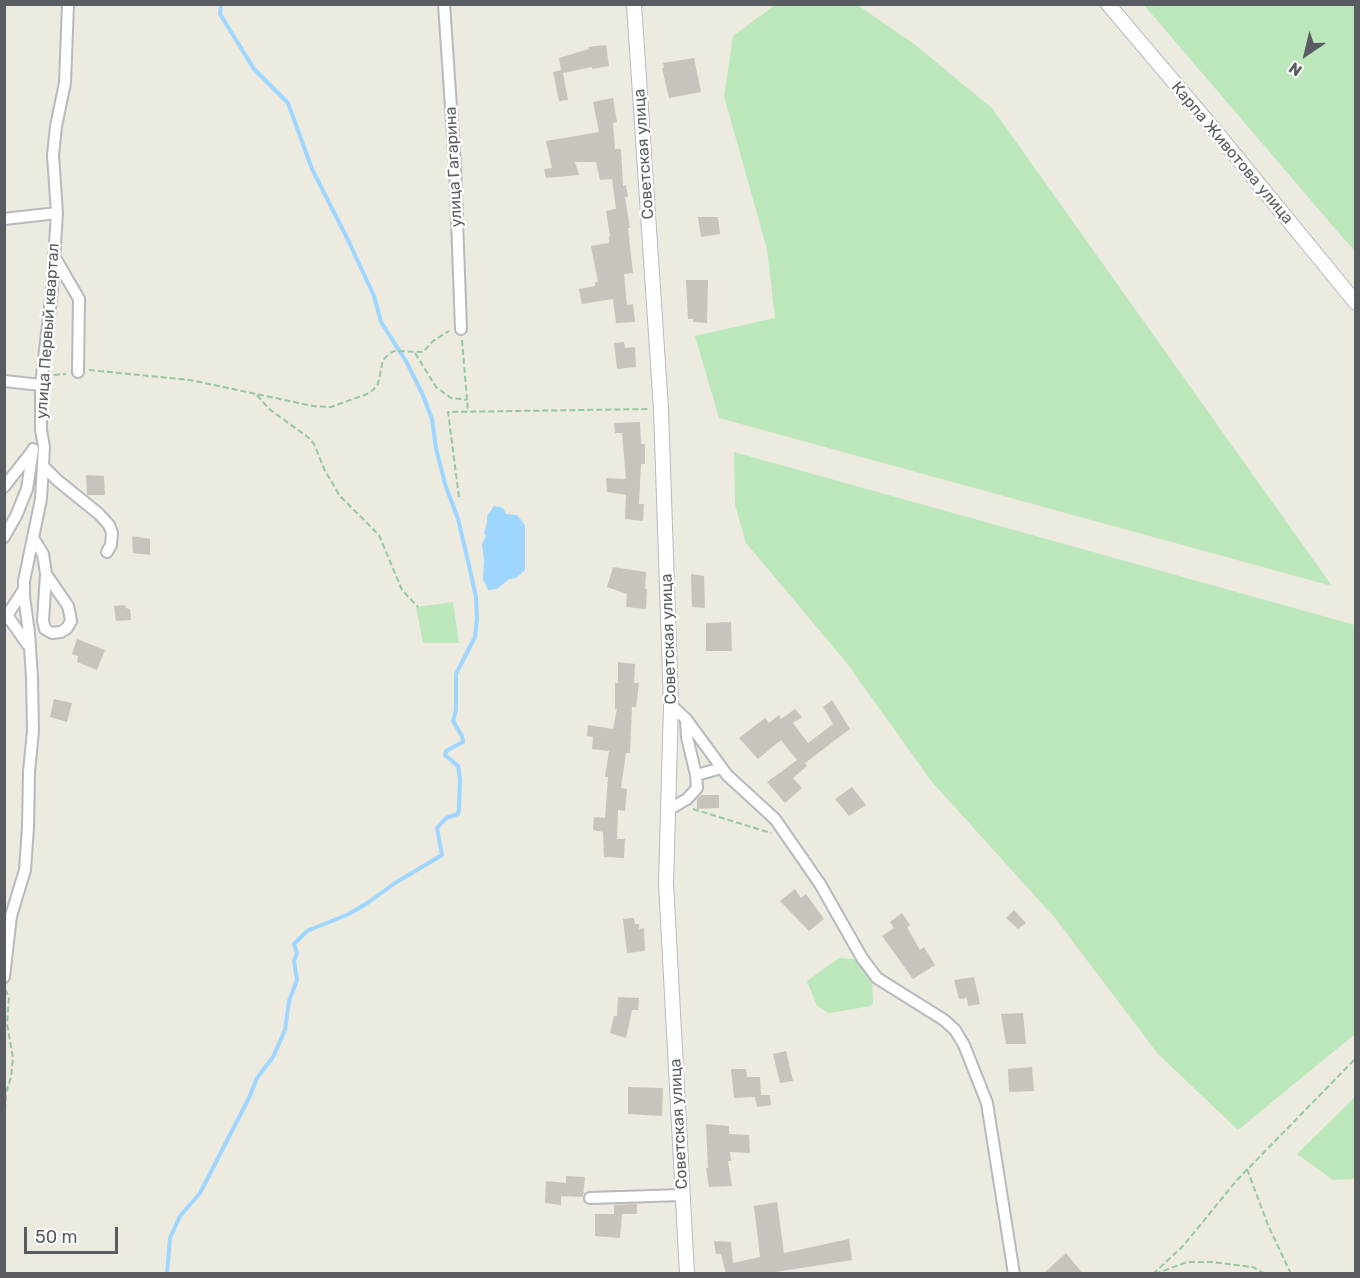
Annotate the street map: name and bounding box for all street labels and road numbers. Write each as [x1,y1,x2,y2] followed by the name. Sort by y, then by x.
[1167,78,1297,228] street label: Карпа Животова улица
[630,88,658,220] street label: Советская улица
[441,106,467,228] street label: улица Гагарина
[32,243,64,419] street label: улица Первый квартал
[657,573,681,705] street label: Советская улица
[666,1058,692,1190] street label: Советская улица

